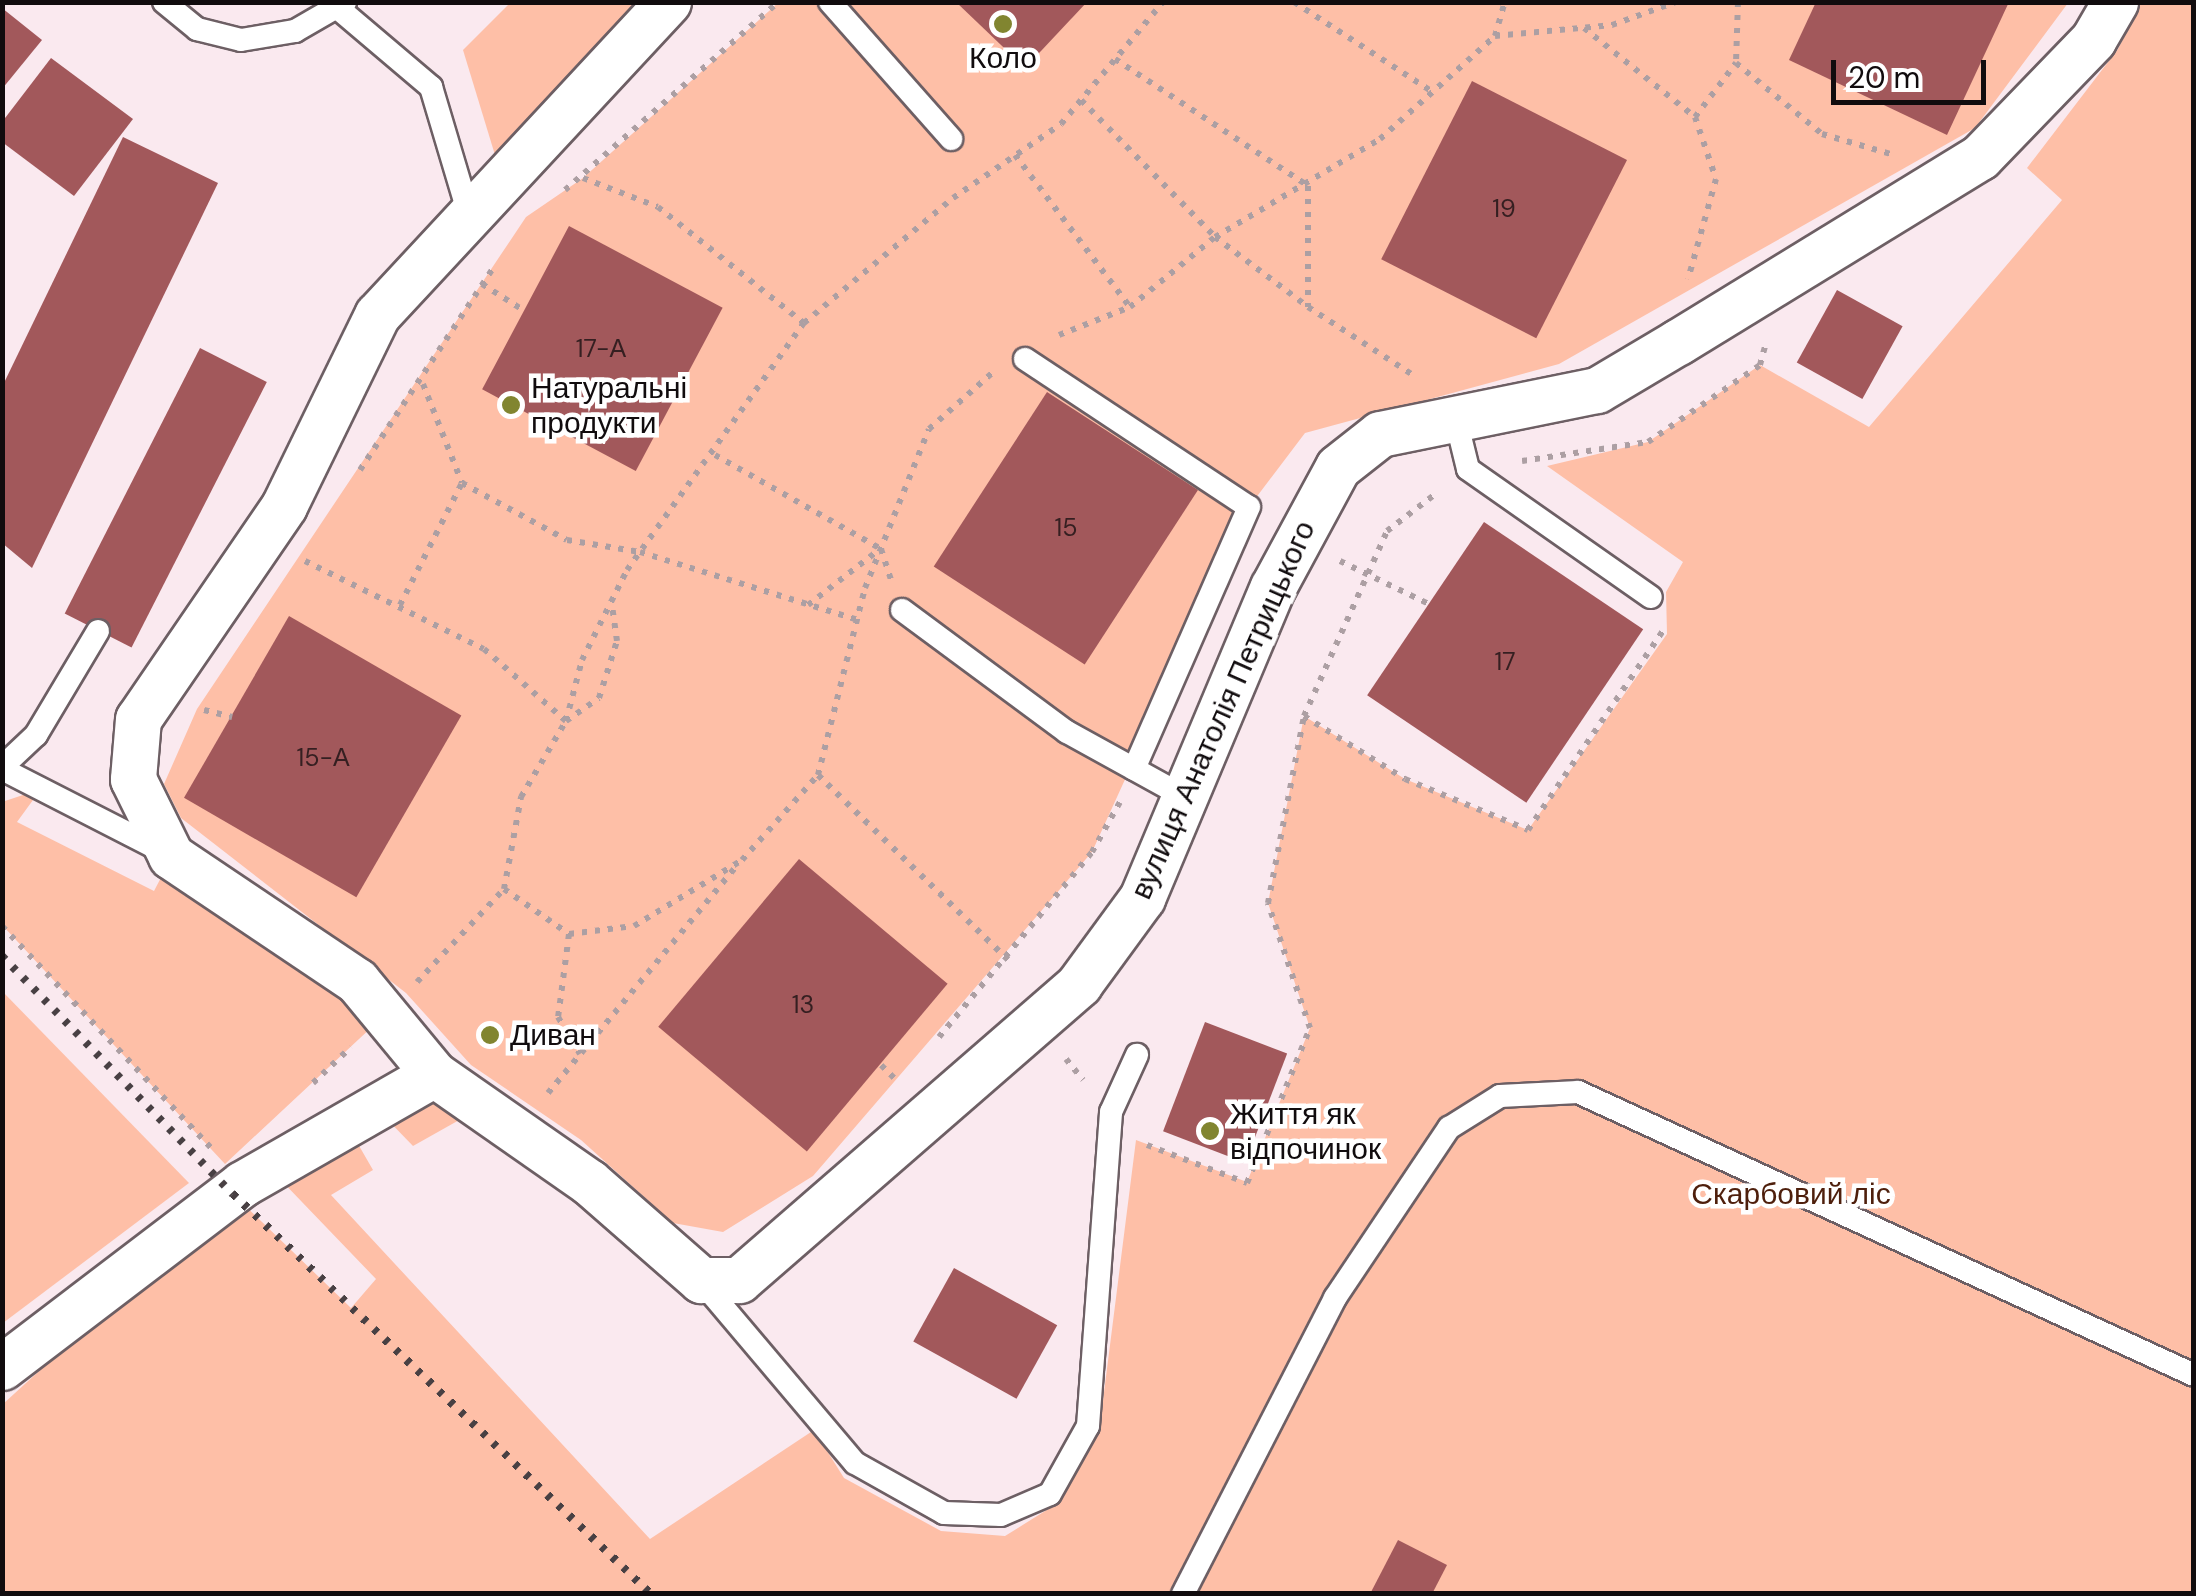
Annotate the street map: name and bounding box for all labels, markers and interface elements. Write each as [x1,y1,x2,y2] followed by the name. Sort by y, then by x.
[992,13,1014,35] marker: Коло
[969,40,1037,76] place label: Коло
[1836,40,1991,102] scale bar
[1848,58,1920,97] text: 20 m
[1492,194,1516,224] house number: 19
[576,334,626,364] house number: 17-А
[531,370,687,440] place label: Натуральні продукти
[500,394,522,416] marker: Натуральні продукти
[1054,513,1078,543] house number: 15
[1123,515,1323,905] street label: вулиця Анатолія Петрицького
[1494,647,1516,677] house number: 17
[296,743,350,773] house number: 15-А
[792,990,814,1020] house number: 13
[510,1017,596,1053] place label: Диван
[479,1024,501,1046] marker: Диван
[1230,1096,1381,1166] place label: Життя як відпочинок
[1199,1120,1221,1142] marker: Життя як відпочинок
[1691,1176,1891,1212] park label: Скарбовий ліс

